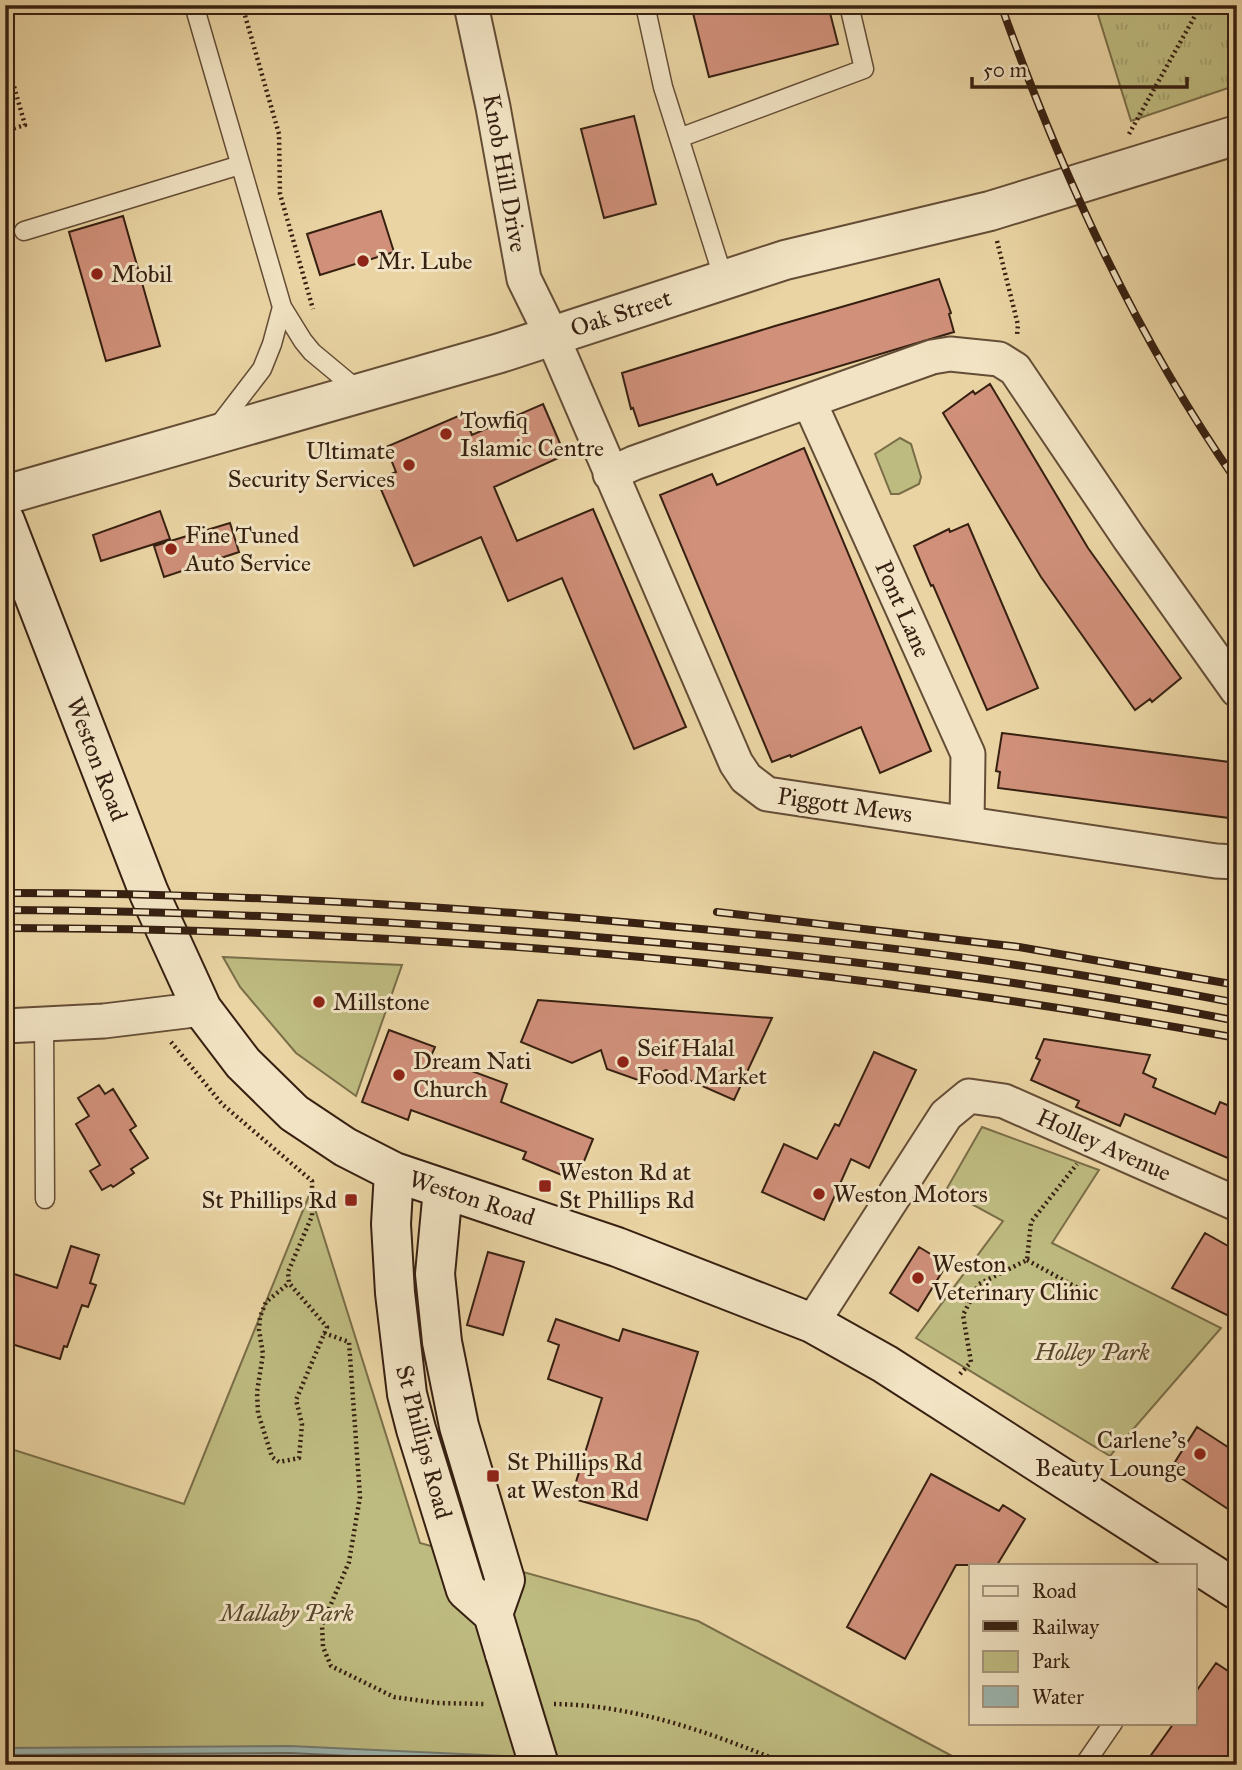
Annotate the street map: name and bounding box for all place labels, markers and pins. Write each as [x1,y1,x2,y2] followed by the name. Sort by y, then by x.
[377,246,473,276] place label: Mr. Lube
[355,253,371,269] marker: Mr. Lube
[111,259,173,289] place label: Mobil
[89,266,105,282] marker: Mobil
[460,405,604,463] place label: Towfiq Islamic Centre
[438,426,454,442] marker: Towfiq Islamic Centre
[228,436,395,494] place label: Ultimate Security Services
[401,457,417,473] marker: Ultimate Security Services
[184,520,311,578] place label: Fine Tuned Auto Service
[163,541,179,557] marker: Fine Tuned Auto Service
[333,987,430,1017] place label: Millstone
[311,994,327,1010] marker: Millstone
[637,1033,768,1091] place label: Seif Halal Food Market
[413,1046,532,1104] place label: Dream Nati Church
[615,1054,631,1070] marker: Seif Halal Food Market
[391,1067,407,1083] marker: Dream Nati Church
[559,1157,694,1215] place label: Weston Rd at St Phillips Rd
[537,1178,553,1194] marker: Weston Rd at St Phillips Rd
[833,1179,988,1209] place label: Weston Motors
[202,1185,337,1215] place label: St Phillips Rd
[811,1186,827,1202] marker: Weston Motors
[343,1192,359,1208] marker: St Phillips Rd
[931,1249,1099,1307] place label: Weston Veterinary Clinic
[910,1270,926,1286] marker: Weston Veterinary Clinic
[1035,1425,1186,1483] place label: Carlene's Beauty Lounge
[1192,1446,1208,1462] marker: Carlene's Beauty Lounge
[507,1447,642,1505] place label: St Phillips Rd at Weston Rd
[485,1468,501,1484] marker: St Phillips Rd at Weston Rd

